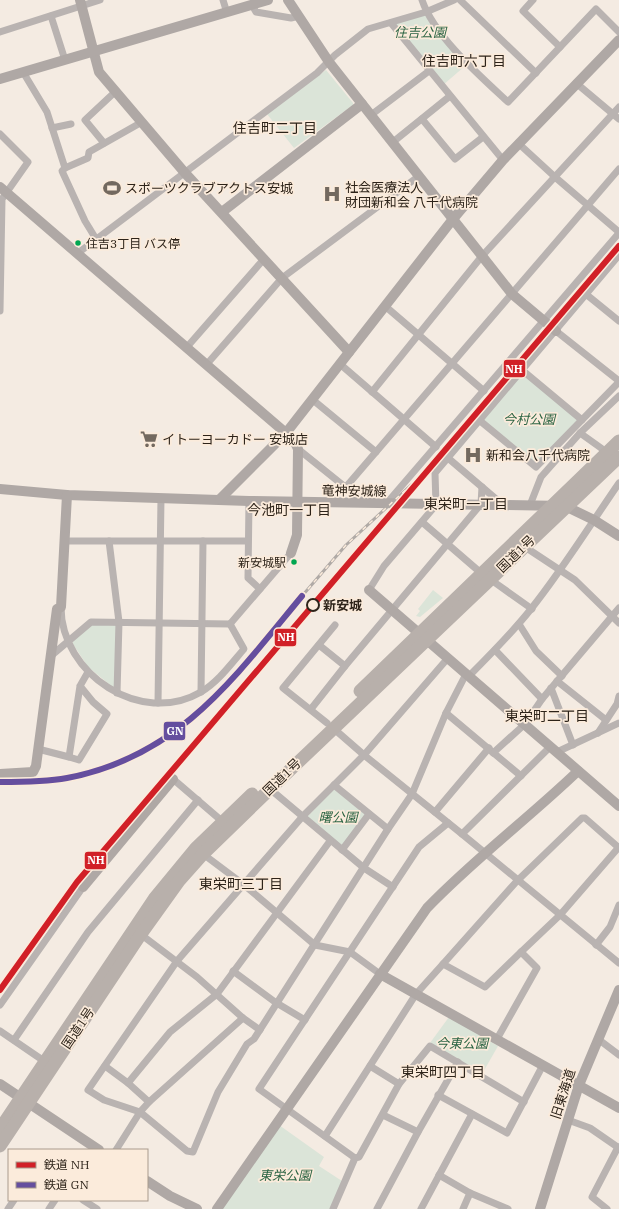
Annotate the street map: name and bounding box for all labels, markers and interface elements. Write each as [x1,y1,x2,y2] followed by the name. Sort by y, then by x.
[394,24,448,41] park label: 住吉公園
[422,52,506,70] district label: 住吉町六丁目
[233,119,317,137] district label: 住吉町二丁目
[102,178,122,198] sports icon: スポーツクラブアクトス安城
[345,179,478,211] place label: 社会医療法人 財団新和会 八千代病院
[125,180,293,197] place label: スポーツクラブアクトス安城
[322,184,342,204] hospital icon: 社会医療法人 財団新和会 八千代病院
[86,236,180,251] place label: 住吉3丁目 バス停
[73,238,83,248] marker: 住吉3丁目 バス停
[503,359,526,378] line badge: NH
[505,362,523,376] text: NH
[503,411,557,428] park label: 今村公園
[139,429,159,449] supermarket icon: イトーヨーカドー 安城店
[162,431,308,448] place label: イトーヨーカドー 安城店
[463,445,483,465] hospital icon: 新和会八千代病院
[486,447,590,464] place label: 新和会八千代病院
[321,482,387,500] street label: 竜神安城線
[424,495,508,513] district label: 東栄町一丁目
[247,501,331,519] district label: 今池町一丁目
[493,532,539,576] street label: 国道1号
[238,555,286,570] place label: 新安城駅
[289,557,299,567] marker: 新安城駅
[323,597,362,614] place label: 新安城
[306,598,320,612] marker: 新安城
[274,628,297,647] line badge: NH
[277,630,295,644] text: NH
[505,707,589,725] district label: 東栄町二丁目
[163,721,186,741] line badge: GN
[166,724,184,738] text: GN
[259,755,305,799] street label: 国道1号
[318,809,359,826] park label: 曙公園
[84,851,107,870] line badge: NH
[87,853,105,867] text: NH
[199,875,283,893] district label: 東栄町三丁目
[58,1004,98,1052] street label: 国道1号
[436,1035,490,1052] park label: 今東公園
[401,1063,485,1081] district label: 東栄町四丁目
[547,1067,579,1121] street label: 旧東海道
[8,1149,148,1201] legend
[44,1157,90,1172] text: 鉄道 NH
[259,1167,313,1184] park label: 東栄公園
[44,1177,89,1192] text: 鉄道 GN

